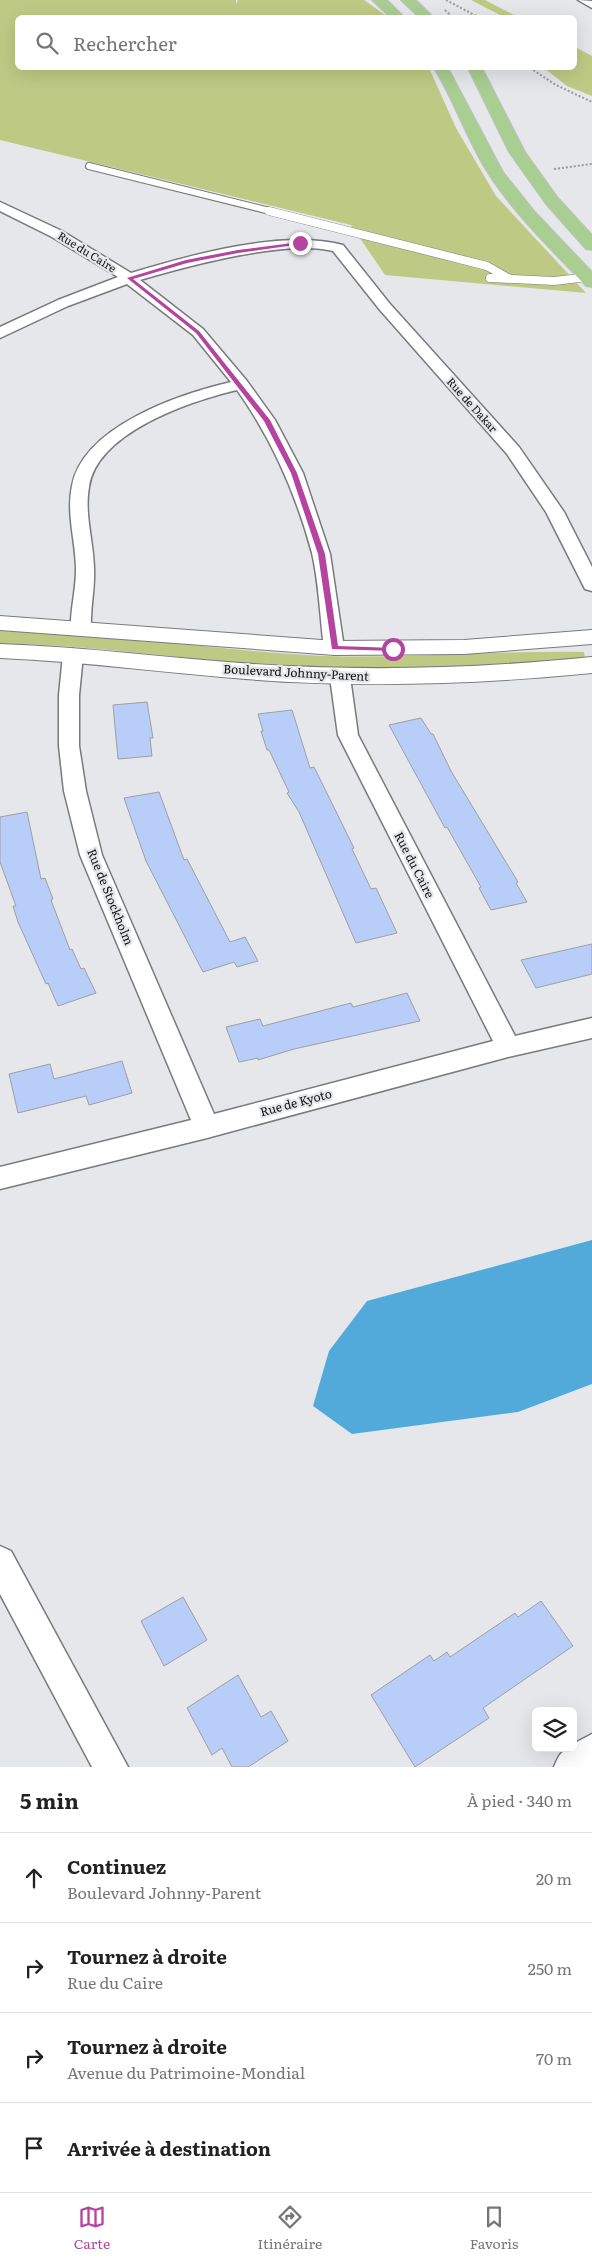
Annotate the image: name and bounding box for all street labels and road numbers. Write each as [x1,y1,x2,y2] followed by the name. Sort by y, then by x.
[55,227,120,276] street label: Rue du Caire
[444,373,502,436] street label: Rue de Dakar
[223,659,369,685] street label: Boulevard Johnny-Parent
[391,828,439,901] street label: Rue du Caire
[83,846,139,948] street label: Rue de Stockholm
[258,1084,334,1120] street label: Rue de Kyoto

